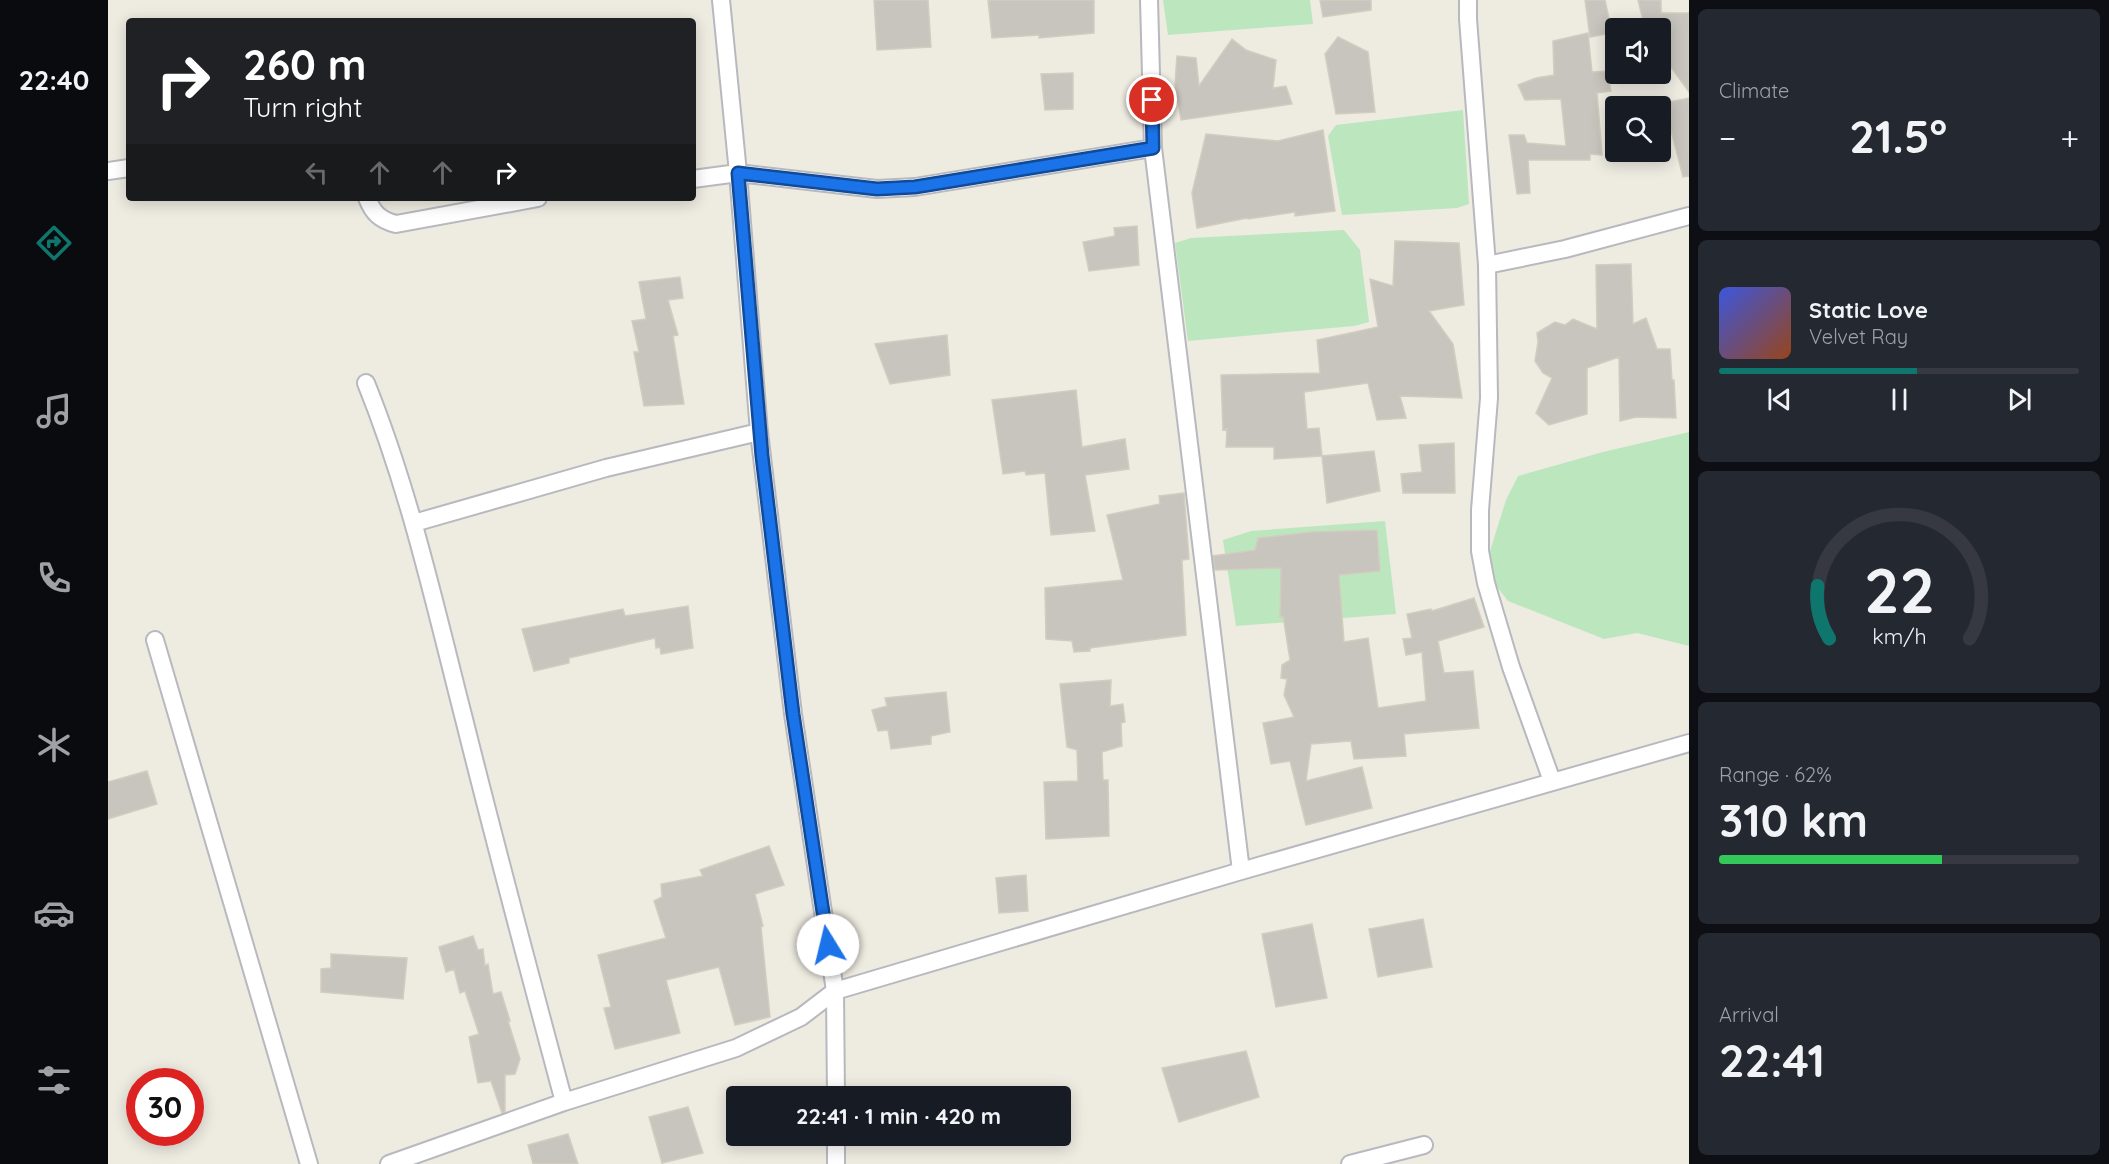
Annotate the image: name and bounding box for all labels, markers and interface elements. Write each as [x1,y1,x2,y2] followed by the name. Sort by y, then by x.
[1605,18,1671,162] map controls
[1605,18,1671,84] button: sound
[243,38,366,91] text: 260 m
[144,42,222,120] icon: right
[19,63,89,97] text: 22:40
[1126,74,1177,125] pin
[1719,78,1789,103] text: Climate
[1135,83,1168,116] icon: arrive
[243,90,362,124] text: Turn right
[1605,96,1671,162] button: search
[1849,108,1947,164] text: 21.5°
[1719,117,1736,158] text: −
[2060,117,2079,158] text: +
[300,156,333,189] icon: left
[363,156,396,189] icon: ahead
[426,156,459,189] icon: ahead
[489,156,522,189] icon: right
[33,222,75,264] icon: directions
[1809,296,1928,324] text: Static Love
[1809,324,1908,349] text: Velvet Ray
[1763,383,1796,416] icon: previous
[1883,383,1916,416] icon: pause
[2003,383,2036,416] icon: next
[33,390,75,432] icon: music
[1863,551,1935,629] text: 22
[33,557,75,599] icon: phone
[1872,623,1926,649] text: km/h
[33,724,75,766] icon: climate
[1719,762,1832,787] text: Range · 62%
[1719,792,1868,848] text: 310 km
[33,892,75,934] icon: car
[796,913,860,977] position arrow
[1719,1002,1779,1027] text: Arrival
[1719,1032,1825,1088] text: 22:41
[33,1059,75,1101] icon: filters
[126,1068,204,1146] speed limit sign: 30
[796,1102,1001,1130] text: 22:41 · 1 min · 420 m

